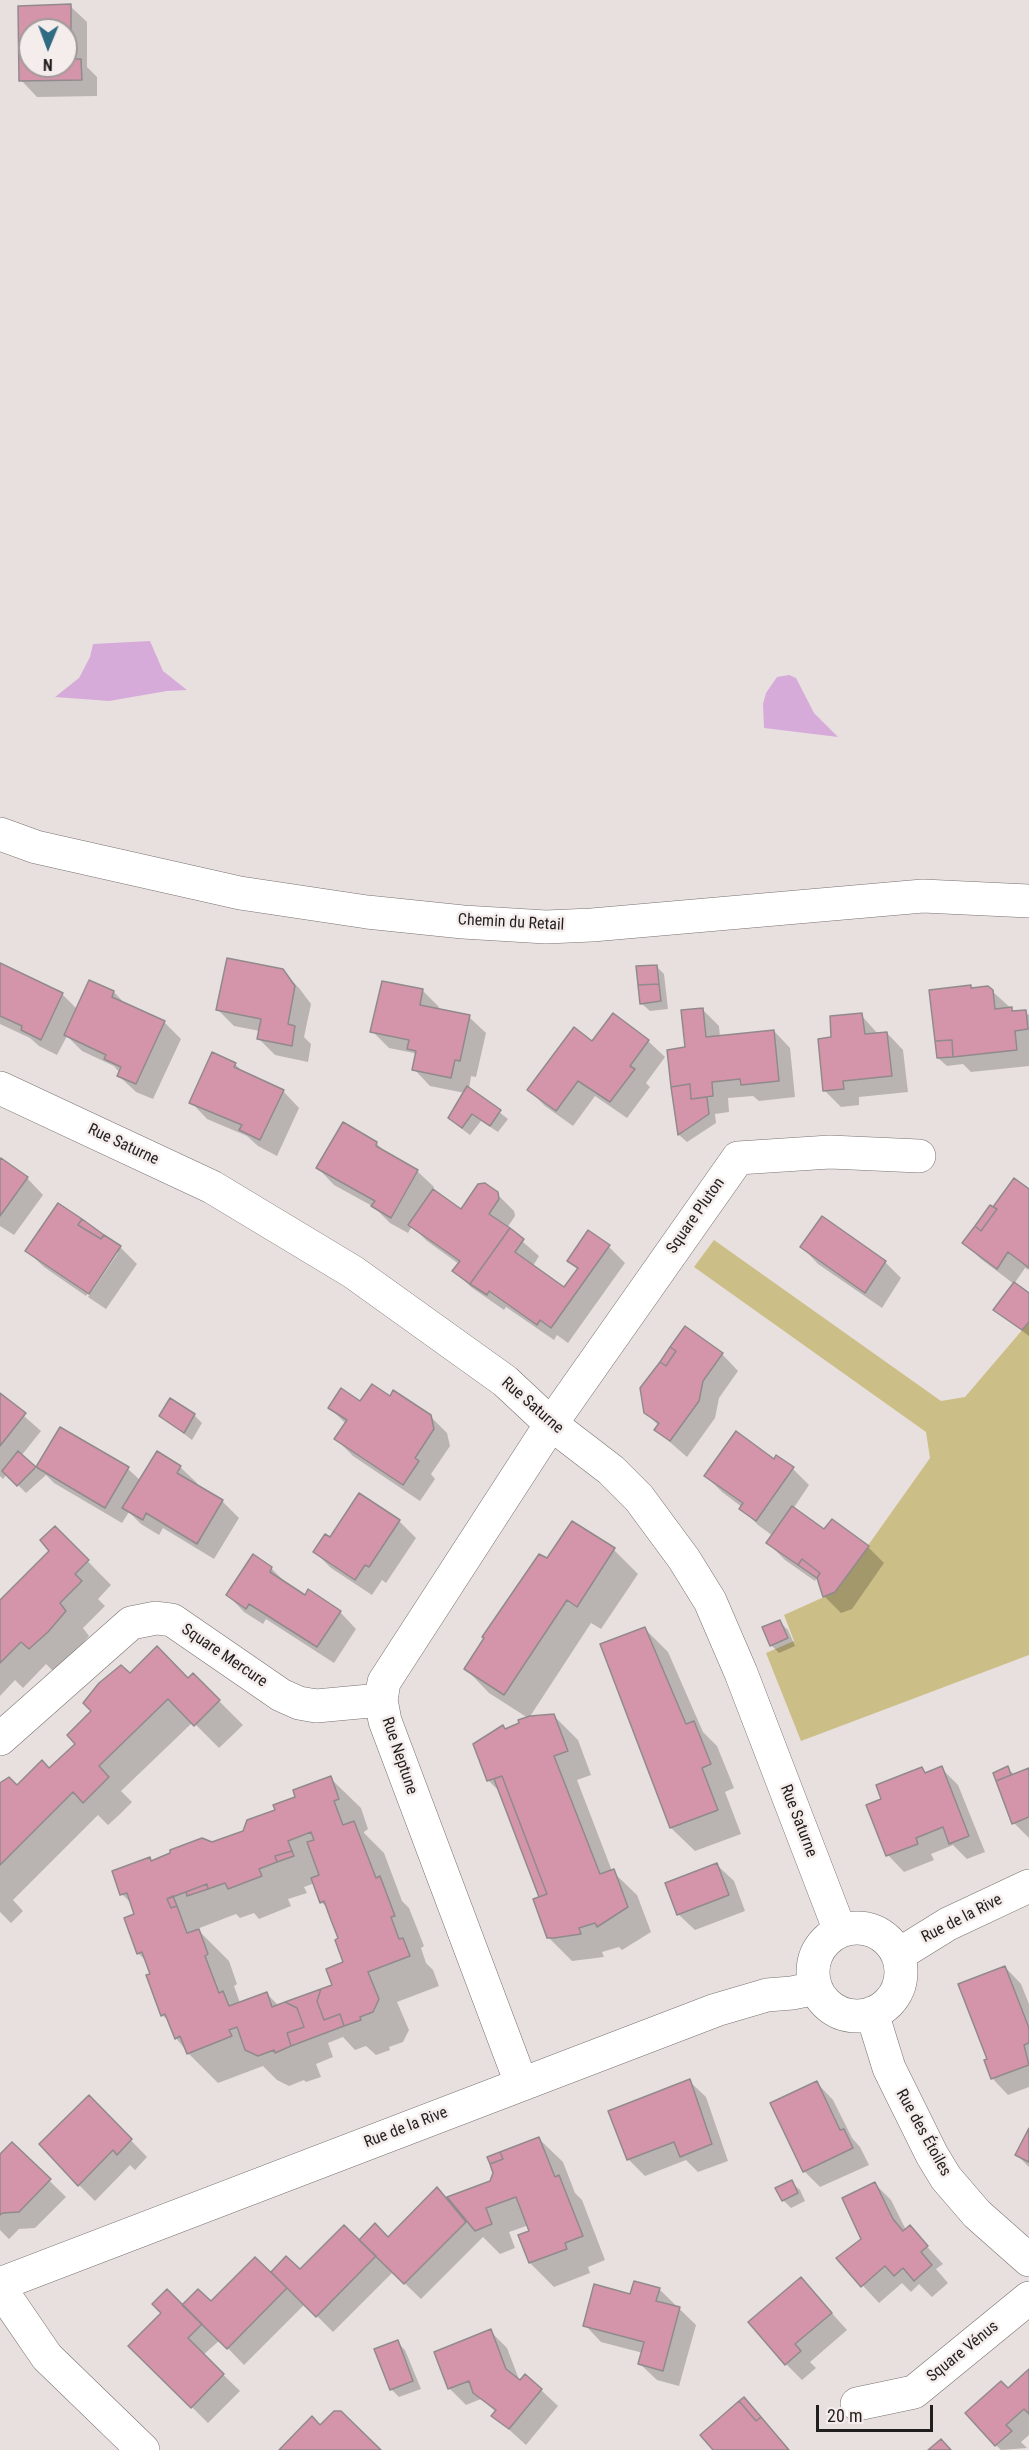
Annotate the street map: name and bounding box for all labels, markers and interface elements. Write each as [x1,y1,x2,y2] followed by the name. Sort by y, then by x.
[18,18,78,78] north arrow
[43,55,53,74] text: N
[457,911,565,935] street label: Chemin du Retail
[85,1120,161,1170] street label: Rue Saturne
[663,1174,729,1258] street label: Square Pluton
[497,1374,567,1438] street label: Rue Saturne
[177,1620,271,1692] street label: Square Mercure
[377,1715,421,1797] street label: Rue Neptune
[775,1782,821,1860] street label: Rue Saturne
[918,1890,1006,1948] street label: Rue de la Rive
[891,2086,955,2180] street label: Rue des Étoiles
[362,2103,450,2153] street label: Rue de la Rive
[923,2317,1003,2387] street label: Square Vénus
[819,2393,936,2431] scale bar
[827,2405,862,2426] text: 20 m

